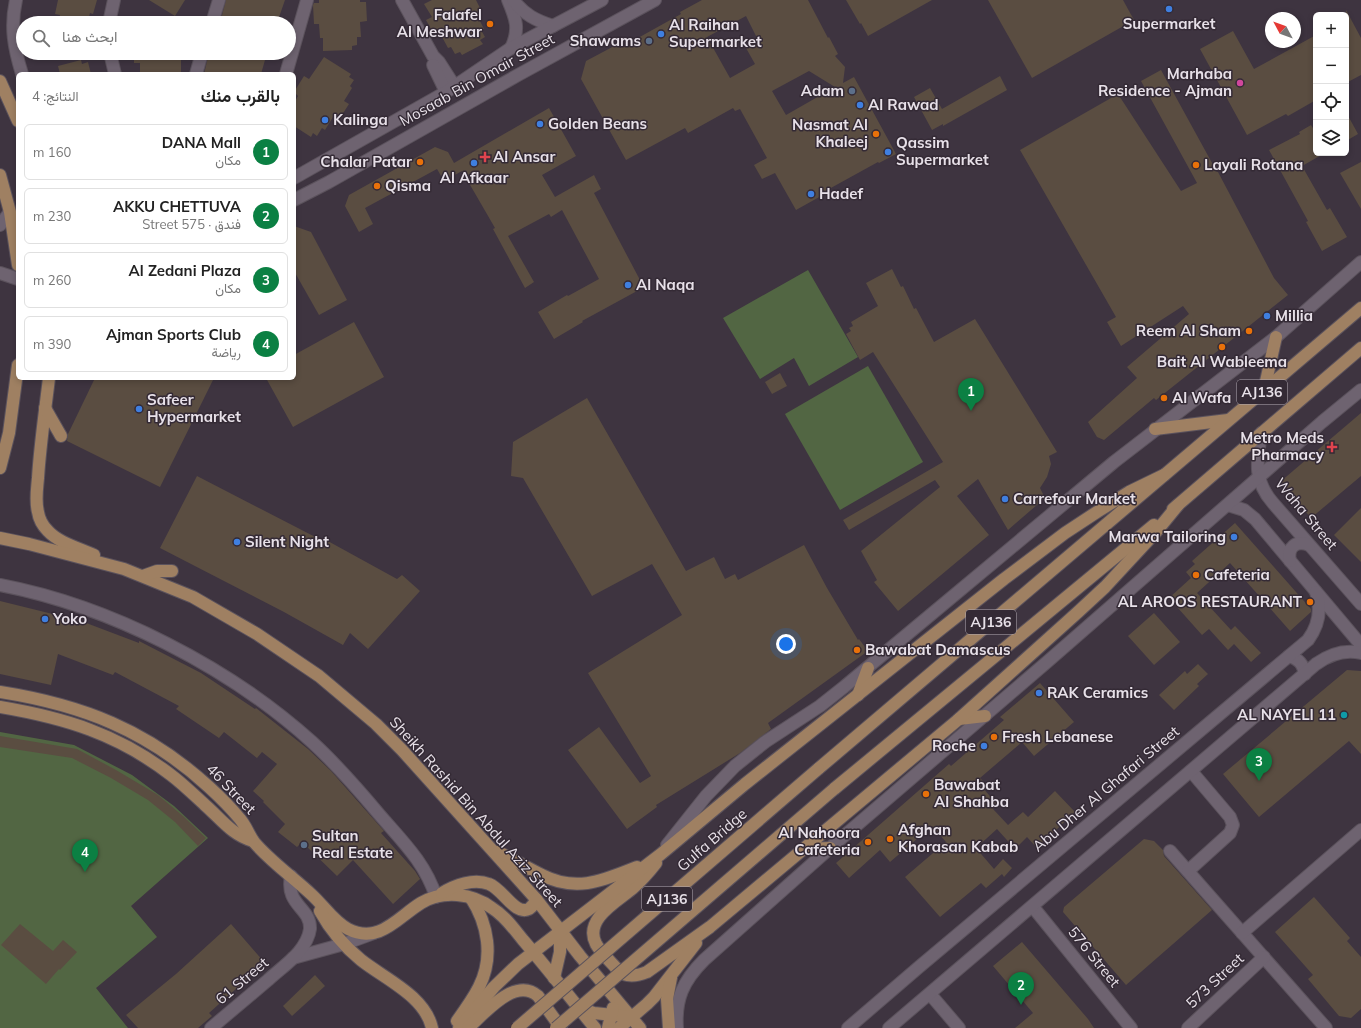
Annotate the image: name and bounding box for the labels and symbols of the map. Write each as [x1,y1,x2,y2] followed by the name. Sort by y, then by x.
[1164,4,1174,14] marker: Supermarket
[397,5,482,41] place label: Falafel Al Meshwar
[1265,12,1301,48] north arrow
[1123,14,1216,33] place label: Supermarket
[669,15,762,51] place label: Al Raihan Supermarket
[485,19,495,29] marker: Falafel Al Meshwar
[396,29,558,130] street label: Mosaab Bin Omair Street
[656,29,666,39] marker: Al Raihan Supermarket
[570,31,641,50] place label: Shawams
[644,36,654,46] marker: Shawams
[1098,64,1232,100] place label: Marhaba Residence - Ajman
[1235,78,1245,88] marker: Marhaba Residence - Ajman
[801,81,844,100] place label: Adam
[847,86,857,96] marker: Adam
[868,95,939,114] place label: Al Rawad
[855,100,865,110] marker: Al Rawad
[333,110,388,129] place label: Kalinga
[548,114,647,133] place label: Golden Beans
[320,115,330,125] marker: Kalinga
[792,115,868,151] place label: Nasmat Al Khaleej
[535,119,545,129] marker: Golden Beans
[871,129,881,139] marker: Nasmat Al Khaleej
[896,133,989,169] place label: Qassim Supermarket
[493,147,555,166] place label: Al Ansar
[883,147,893,157] marker: Qassim Supermarket
[320,152,412,171] place label: Chalar Patar
[480,152,490,162] marker: Al Ansar
[1204,155,1303,174] place label: Layali Rotana
[415,157,425,167] marker: Chalar Patar
[469,158,479,168] marker: Al Afkaar
[1191,160,1201,170] marker: Layali Rotana
[440,168,508,187] place label: Al Afkaar
[385,176,431,195] place label: Qisma
[372,181,382,191] marker: Qisma
[819,184,863,203] place label: Hadef
[806,189,816,199] marker: Hadef
[636,275,695,294] place label: Al Naqa
[623,280,633,290] marker: Al Naqa
[1275,306,1313,325] place label: Millia
[1262,311,1272,321] marker: Millia
[1136,321,1241,340] place label: Reem Al Sham
[1244,326,1254,336] marker: Reem Al Sham
[1217,342,1227,352] marker: Bait Al Wableema
[1157,352,1287,371] place label: Bait Al Wableema
[958,378,984,411] pin: 1
[1237,380,1287,404] road number: AJ136
[1172,388,1231,407] place label: Al Wafa
[147,390,241,426] place label: Safeer Hypermarket
[1159,393,1169,403] marker: Al Wafa
[134,404,144,414] marker: Safeer Hypermarket
[1240,428,1325,464] place label: Metro Meds Pharmacy
[1327,442,1337,452] marker: Metro Meds Pharmacy
[1271,474,1342,553] street label: Waha Street
[1013,489,1136,508] place label: Carrefour Market
[1000,494,1010,504] marker: Carrefour Market
[1108,527,1226,546] place label: Marwa Tailoring
[245,532,329,551] place label: Silent Night
[1229,532,1239,542] marker: Marwa Tailoring
[232,537,242,547] marker: Silent Night
[1204,565,1270,584] place label: Cafeteria
[1191,570,1201,580] marker: Cafeteria
[1118,592,1303,611] place label: AL AROOS RESTAURANT
[1305,597,1315,607] marker: AL AROOS RESTAURANT
[52,609,87,628] place label: Yoko
[966,610,1016,634] road number: AJ136
[40,614,50,624] marker: Yoko
[776,634,796,654] your location
[865,640,1010,659] place label: Bawabat Damascus
[852,645,862,655] marker: Bawabat Damascus
[1047,683,1148,702] place label: RAK Ceramics
[1034,688,1044,698] marker: RAK Ceramics
[1237,705,1336,724] place label: AL NAYELI 11
[1339,710,1349,720] marker: AL NAYELI 11
[386,713,567,911] street label: Sheikh Rashid Bin Abdul Aziz Street
[1028,722,1183,856] street label: Abu Dher Al Ghafari Street
[1002,727,1113,746] place label: Fresh Lebanese
[989,732,999,742] marker: Fresh Lebanese
[932,736,976,755] place label: Roche
[979,741,989,751] marker: Roche
[1246,748,1272,781] pin: 3
[203,759,260,818] street label: 46 Street
[934,775,1009,811] place label: Bawabat Al Shahba
[921,789,931,799] marker: Bawabat Al Shahba
[673,804,751,875] street label: Gulfa Bridge
[898,820,1018,856] place label: Afghan Khorasan Kabab
[778,823,860,859] place label: Al Nahoora Cafeteria
[312,826,393,862] place label: Sultan Real Estate
[885,834,895,844] marker: Afghan Khorasan Kabab
[863,837,873,847] marker: Al Nahoora Cafeteria
[72,839,98,872] pin: 4
[299,840,309,850] marker: Sultan Real Estate
[642,887,692,911] road number: AJ136
[1064,923,1125,991] street label: 576 Street
[1182,949,1248,1012] street label: 573 Street
[211,953,272,1008] street label: 61 Street
[1008,972,1034,1005] pin: 2

